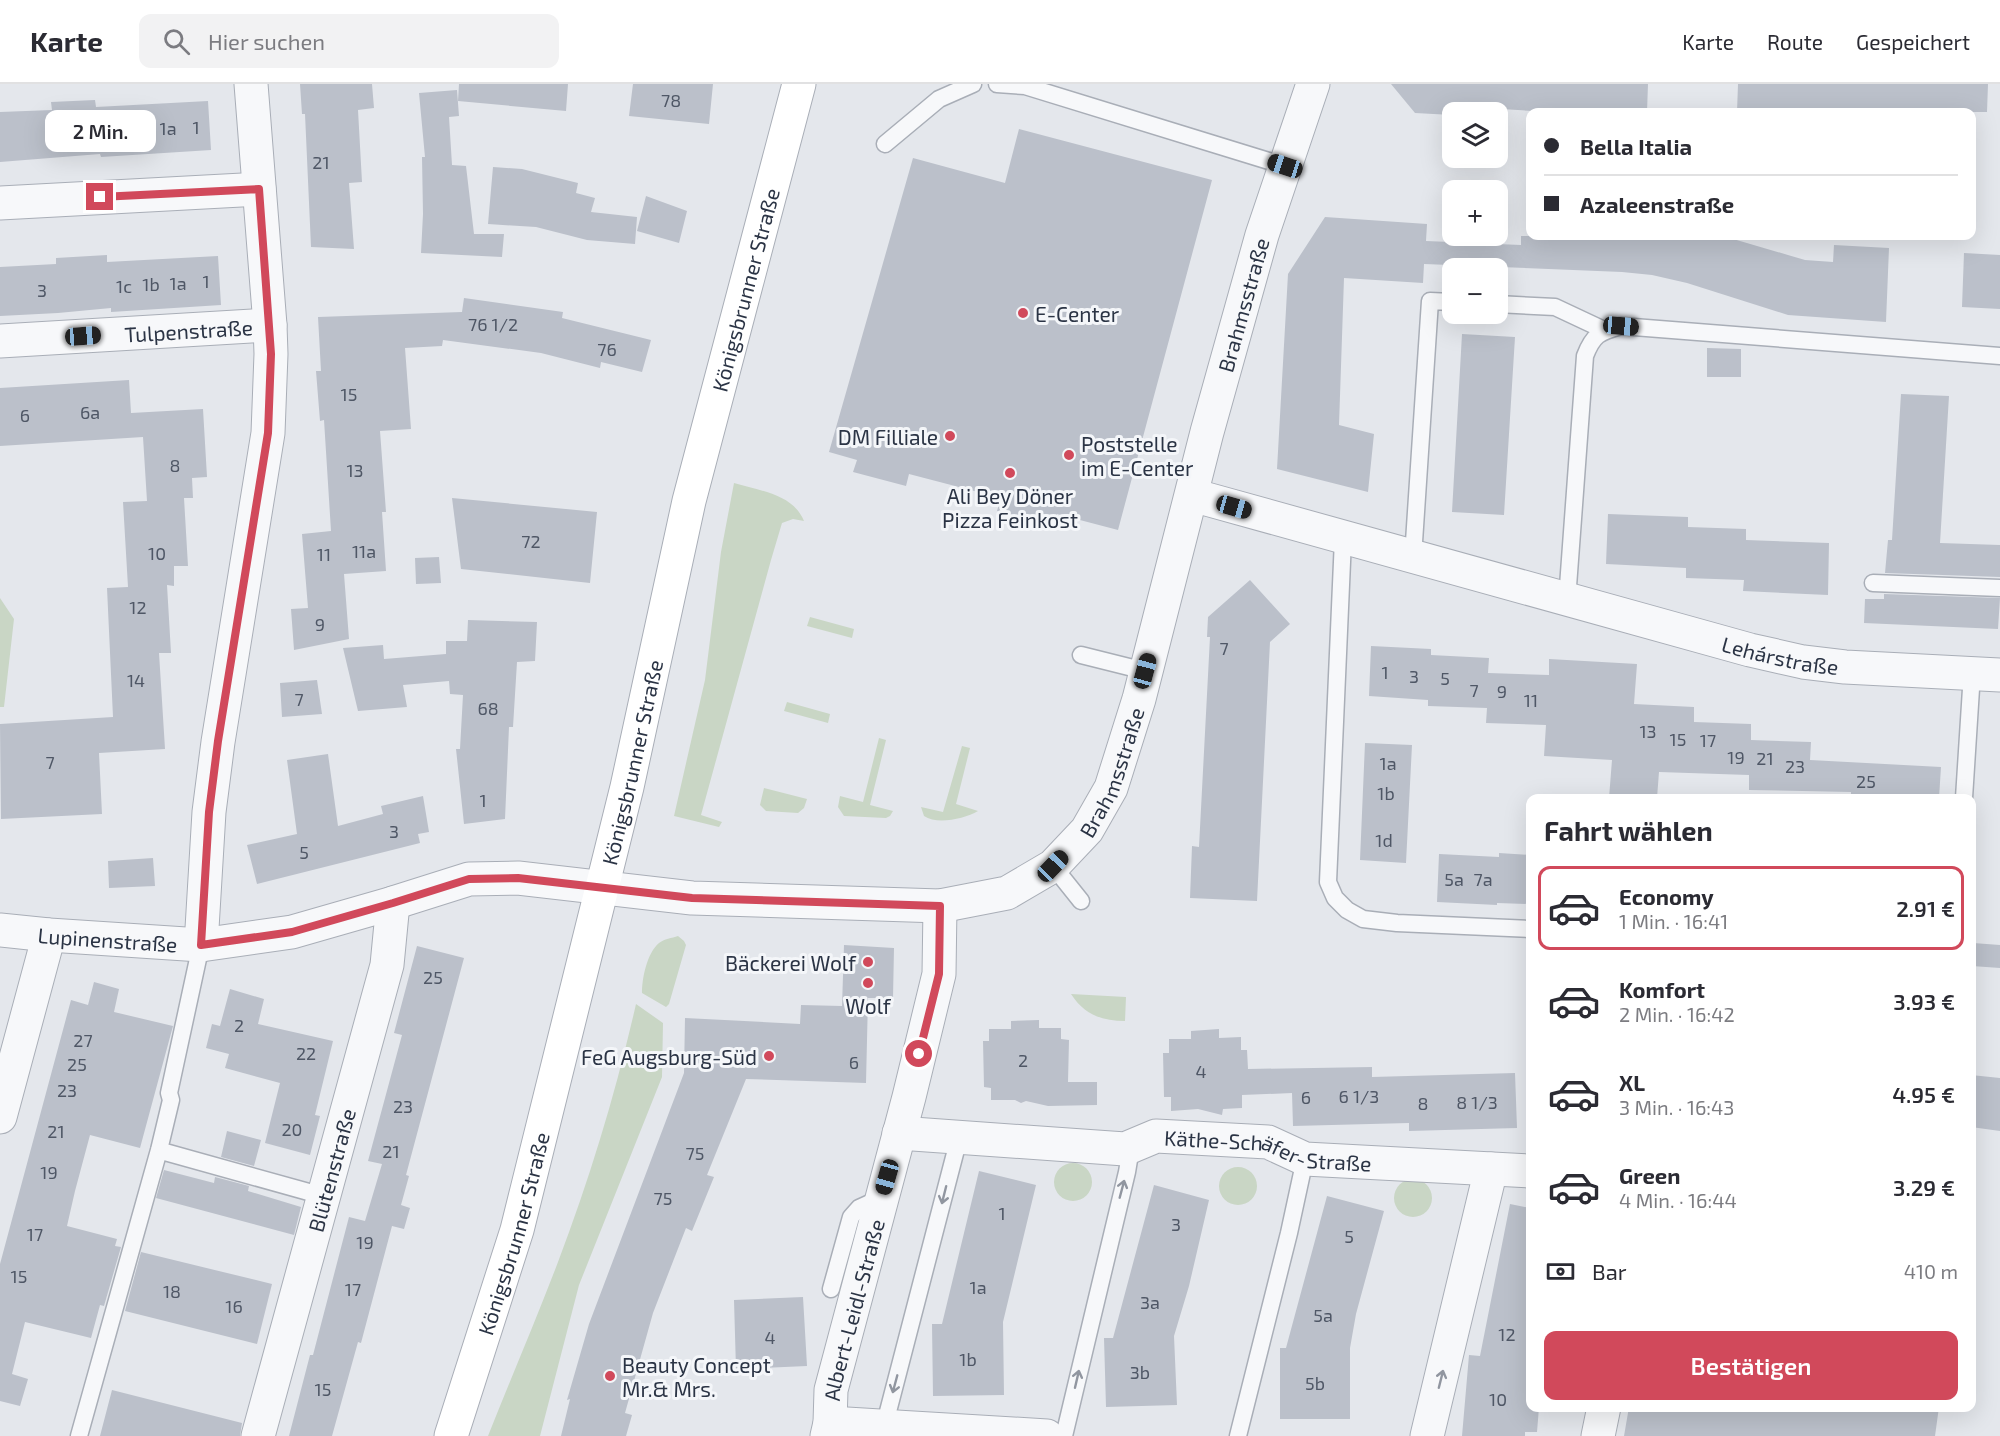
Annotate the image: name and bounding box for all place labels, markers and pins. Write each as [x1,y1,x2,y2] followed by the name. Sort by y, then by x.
[1035,301,1120,326] place label: E-Center
[1016,306,1030,320] marker: E-Center
[838,424,938,449] place label: DM Filliale
[943,429,957,443] marker: DM Filliale
[1081,431,1194,480] place label: Poststelle im E-Center
[1062,448,1076,462] marker: Poststelle im E-Center
[1003,466,1017,480] marker: Ali Bey Döner Pizza Feinkost
[942,483,1078,532] place label: Ali Bey Döner Pizza Feinkost
[725,950,857,975] place label: Bäckerei Wolf
[861,955,875,969] marker: Bäckerei Wolf
[861,976,875,990] marker: Wolf
[845,993,892,1018] place label: Wolf
[581,1044,757,1069] place label: FeG Augsburg-Süd
[762,1049,776,1063] marker: FeG Augsburg-Süd
[622,1352,771,1401] place label: Beauty Concept Mr.& Mrs.
[603,1369,617,1383] marker: Beauty Concept Mr.& Mrs.

